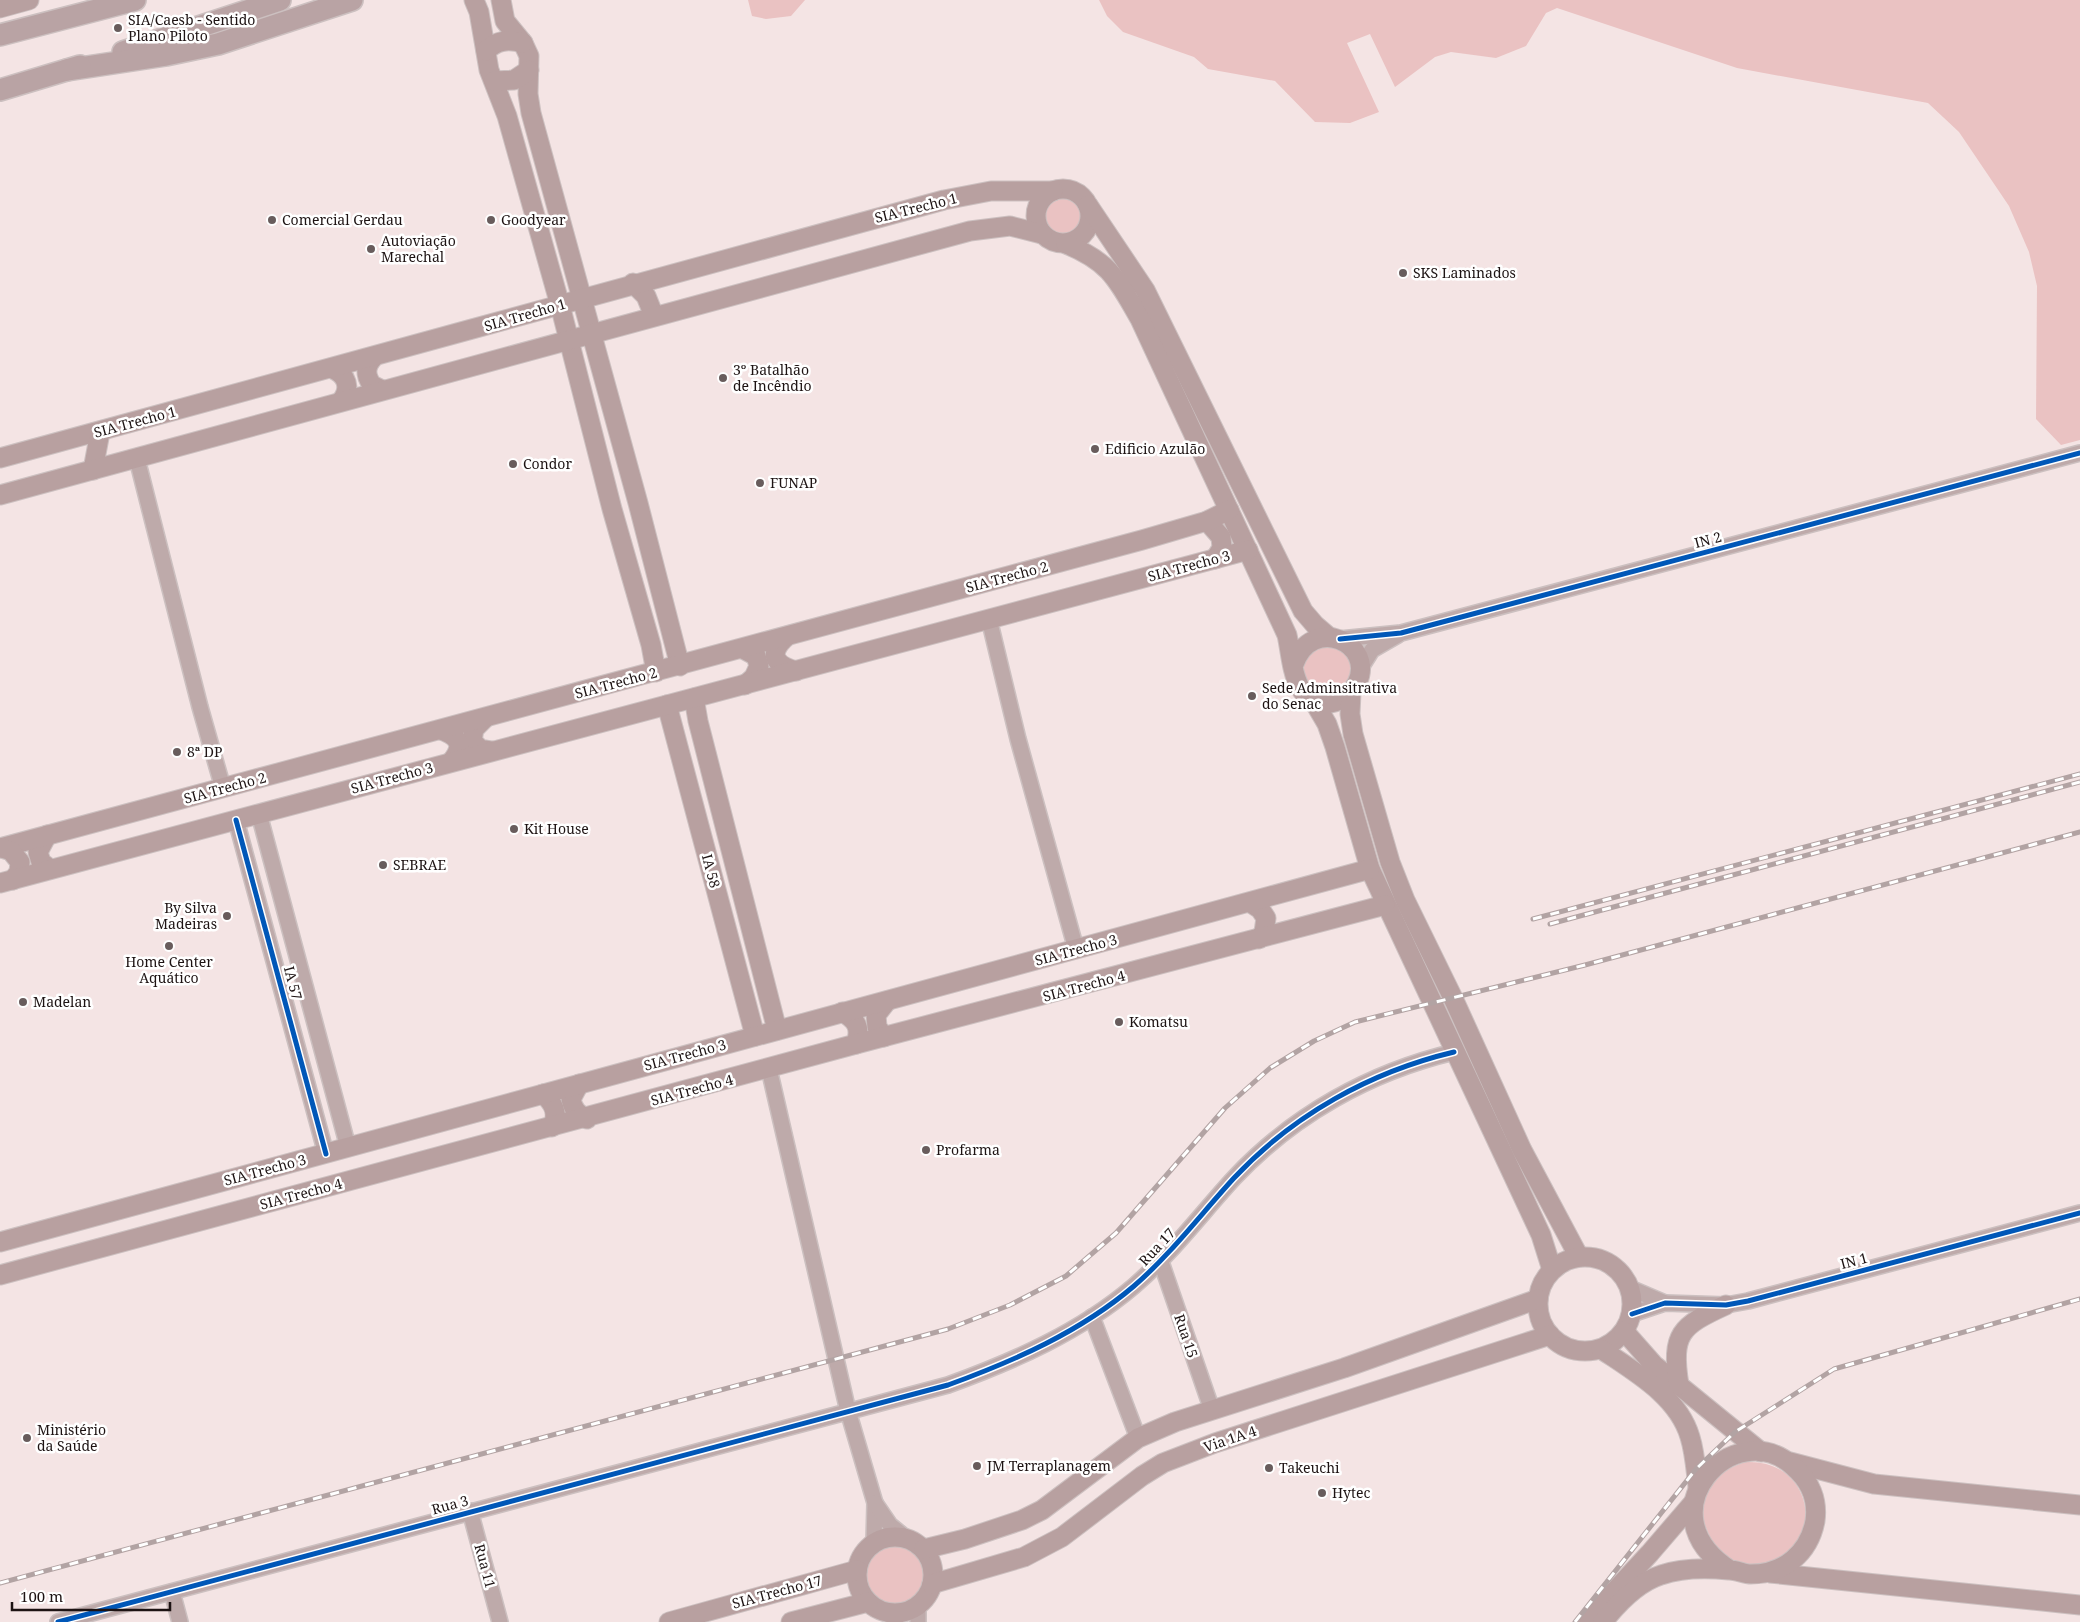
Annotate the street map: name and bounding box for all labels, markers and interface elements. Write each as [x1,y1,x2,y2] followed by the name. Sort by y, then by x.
[128,10,255,45] place label: SIA/Caesb - Sentido Plano Piloto
[112,22,124,34] marker: SIA/Caesb - Sentido Plano Piloto
[873,188,959,227] street label: SIA Trecho 1
[282,210,403,229] place label: Comercial Gerdau
[501,210,566,229] place label: Goodyear
[266,214,278,226] marker: Comercial Gerdau
[485,214,497,226] marker: Goodyear
[381,231,456,266] place label: Autoviação Marechal
[365,243,377,255] marker: Autoviação Marechal
[1413,263,1516,282] place label: SKS Laminados
[1397,267,1409,279] marker: SKS Laminados
[482,294,568,335] street label: SIA Trecho 1
[733,360,811,395] place label: 3º Batalhão de Incêndio
[717,372,729,384] marker: 3º Batalhão de Incêndio
[92,401,178,442] street label: SIA Trecho 1
[1105,439,1205,458] place label: Edificio Azulão
[1089,443,1101,455] marker: Edificio Azulão
[523,454,572,473] place label: Condor
[507,458,519,470] marker: Condor
[770,473,817,492] place label: FUNAP
[754,477,766,489] marker: FUNAP
[1692,527,1724,552] street label: IN 2
[1146,545,1232,586] street label: SIA Trecho 3
[964,556,1050,597] street label: SIA Trecho 2
[573,662,659,703] street label: SIA Trecho 2
[1262,678,1397,713] place label: Sede Adminsitrativa do Senac
[1246,690,1258,702] marker: Sede Adminsitrativa do Senac
[187,742,222,761] place label: 8ª DP
[171,746,183,758] marker: 8ª DP
[349,757,435,798] street label: SIA Trecho 3
[182,767,268,808] street label: SIA Trecho 2
[524,819,589,838] place label: Kit House
[508,823,520,835] marker: Kit House
[698,852,725,890] street label: IA 58
[393,855,447,874] place label: SEBRAE
[377,859,389,871] marker: SEBRAE
[155,898,217,933] place label: By Silva Madeiras
[221,910,233,922] marker: By Silva Madeiras
[1033,929,1119,970] street label: SIA Trecho 3
[163,940,175,952] marker: Home Center Aquático
[125,952,213,987] place label: Home Center Aquático
[280,964,307,1002] street label: IA 57
[1041,965,1127,1006] street label: SIA Trecho 4
[33,992,91,1011] place label: Madelan
[17,996,29,1008] marker: Madelan
[1129,1012,1188,1031] place label: Komatsu
[1113,1016,1125,1028] marker: Komatsu
[642,1034,728,1075] street label: SIA Trecho 3
[649,1069,735,1110] street label: SIA Trecho 4
[936,1140,1000,1159] place label: Profarma
[920,1144,932,1156] marker: Profarma
[222,1149,308,1190] street label: SIA Trecho 3
[258,1173,344,1214] street label: SIA Trecho 4
[1134,1224,1179,1270] street label: Rua 17
[1838,1248,1870,1273] street label: IN 1
[1170,1311,1203,1360] street label: Rua 15
[37,1420,106,1455] place label: Ministério da Saúde
[1201,1421,1259,1456] street label: Via 1A 4
[21,1432,33,1444] marker: Ministério da Saúde
[986,1456,1111,1475] place label: JM Terraplanagem
[1279,1458,1340,1477] place label: Takeuchi
[971,1460,983,1472] marker: JM Terraplanagem
[1263,1462,1275,1474] marker: Takeuchi
[1332,1483,1370,1502] place label: Hytec
[1316,1487,1328,1499] marker: Hytec
[429,1490,471,1519] street label: Rua 3
[470,1542,501,1590] street label: Rua 11
[730,1570,824,1613] street label: SIA Trecho 17
[12,1580,170,1612] scale bar
[20,1586,63,1606] text: 100 m

